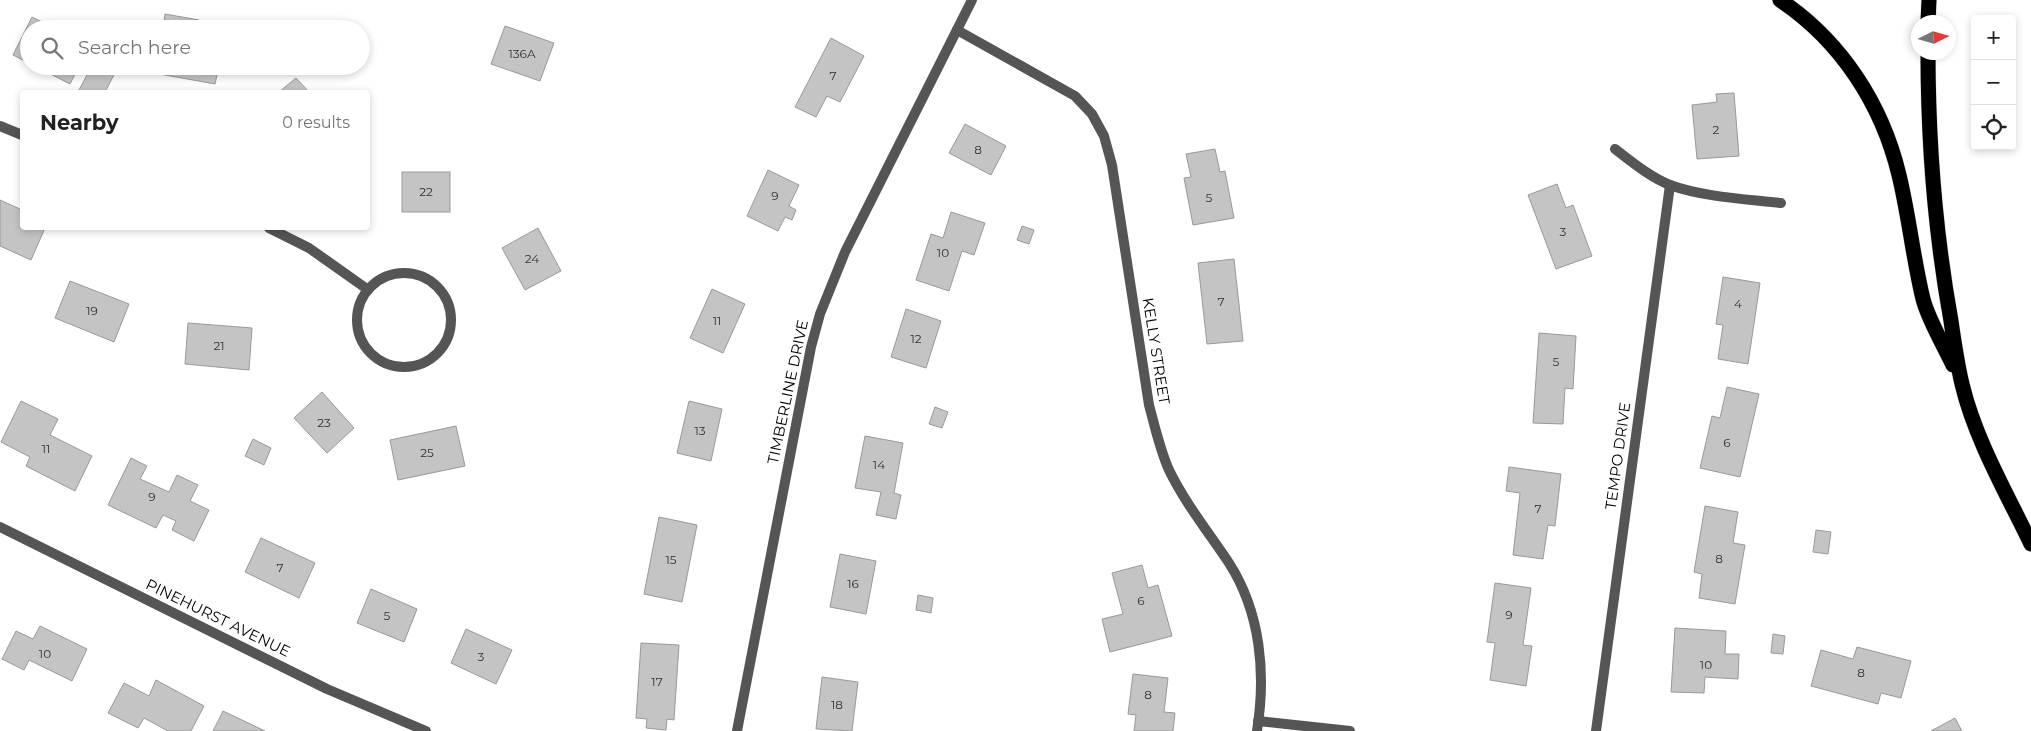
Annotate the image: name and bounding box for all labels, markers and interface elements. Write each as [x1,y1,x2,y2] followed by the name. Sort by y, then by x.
[1911,15,1956,60] north arrow
[1971,15,2016,150] map controls
[1971,15,2016,60] button: +
[20,20,370,75] search box
[38,34,66,62] icon: search
[78,36,191,59] text: Search here
[508,46,536,61] house number: 136A
[1971,60,2016,105] button: −
[829,68,837,83] house number: 7
[1971,105,2016,150] button: locate
[40,110,119,135] text: Nearby
[282,113,350,132] text: 0 results
[1713,122,1720,137] house number: 2
[974,142,982,157] house number: 8
[419,184,433,199] house number: 22
[771,188,779,203] house number: 9
[1206,190,1213,205] house number: 5
[1560,224,1567,239] house number: 3
[937,245,949,260] house number: 10
[525,251,539,266] house number: 24
[1217,294,1225,309] house number: 7
[1139,296,1174,406] street label: KELLY STREET
[1734,296,1742,311] house number: 4
[86,303,98,318] house number: 19
[713,313,721,328] house number: 11
[763,318,812,466] street label: TIMBERLINE DRIVE
[910,331,922,346] house number: 12
[213,338,225,353] house number: 21
[1553,354,1560,369] house number: 5
[1601,401,1634,511] street label: TEMPO DRIVE
[317,415,331,430] house number: 23
[694,423,706,438] house number: 13
[1723,435,1731,450] house number: 6
[42,441,50,456] house number: 11
[420,445,434,460] house number: 25
[873,457,885,472] house number: 14
[148,489,156,504] house number: 9
[1534,501,1542,516] house number: 7
[1715,551,1723,566] house number: 8
[665,552,677,567] house number: 15
[276,560,284,575] house number: 7
[143,574,294,661] street label: PINEHURST AVENUE
[847,576,859,591] house number: 16
[1137,593,1145,608] house number: 6
[1505,607,1513,622] house number: 9
[384,608,391,623] house number: 5
[39,646,51,661] house number: 10
[478,649,485,664] house number: 3
[1700,657,1712,672] house number: 10
[1857,665,1865,680] house number: 8
[651,674,663,689] house number: 17
[1144,687,1152,702] house number: 8
[831,697,843,712] house number: 18

